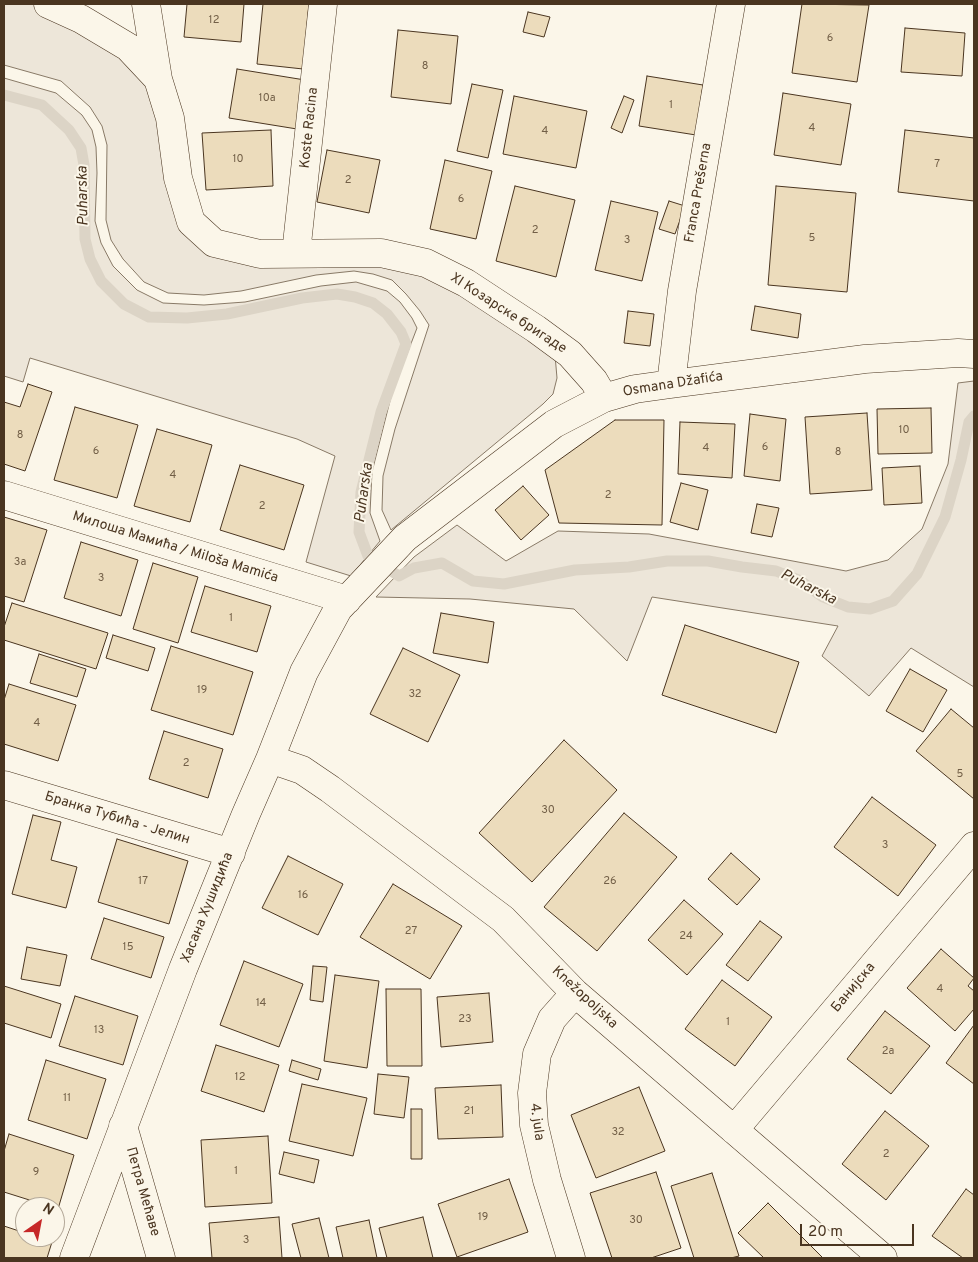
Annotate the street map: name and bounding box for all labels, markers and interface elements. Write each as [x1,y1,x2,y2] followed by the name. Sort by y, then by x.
[209,14,219,28] house number: 12
[827,32,833,46] house number: 6
[422,60,428,74] house number: 8
[297,87,323,169] street label: Koste Racina
[259,92,275,106] house number: 10a
[669,99,673,113] house number: 1
[809,122,815,136] house number: 4
[542,125,548,139] house number: 4
[682,142,716,244] street label: Franca Prešerna
[232,153,244,167] house number: 10
[934,158,940,172] house number: 7
[74,166,94,226] water label: Puharska
[345,174,351,188] house number: 2
[458,193,464,207] house number: 6
[532,224,538,238] house number: 2
[809,232,815,246] house number: 5
[624,234,630,248] house number: 3
[447,270,569,358] street label: XI Козарске бригаде
[622,369,724,401] street label: Osmana Džafića
[898,424,910,438] house number: 10
[17,429,23,443] house number: 8
[762,441,768,455] house number: 6
[703,442,709,456] house number: 4
[93,445,99,459] house number: 6
[835,446,841,460] house number: 8
[352,462,378,524] water label: Puharska
[170,469,176,483] house number: 4
[605,489,611,503] house number: 2
[259,500,265,514] house number: 2
[70,509,280,587] street label: Милоша Мамића / Miloša Mamića
[14,556,26,570] house number: 3a
[777,566,839,610] water label: Puharska
[98,572,104,586] house number: 3
[229,612,233,626] house number: 1
[197,684,207,698] house number: 19
[408,688,422,702] house number: 32
[34,717,40,731] house number: 4
[183,757,189,771] house number: 2
[957,768,963,782] house number: 5
[42,789,192,849] street label: Бранка Тубића - Јелин
[541,804,555,818] house number: 30
[882,839,888,853] house number: 3
[178,850,238,966] street label: Хасана Хушидића
[138,875,148,889] house number: 17
[603,875,617,889] house number: 26
[298,889,308,903] house number: 16
[405,925,417,939] house number: 27
[679,930,693,944] house number: 24
[123,941,133,955] house number: 15
[828,960,880,1016] street label: Банијска
[548,963,620,1033] street label: Knežopoljska
[937,983,943,997] house number: 4
[256,997,266,1011] house number: 14
[458,1013,472,1027] house number: 23
[726,1016,730,1030] house number: 1
[94,1024,104,1038] house number: 13
[882,1045,894,1059] house number: 2a
[235,1071,245,1085] house number: 12
[63,1092,71,1106] house number: 11
[525,1102,547,1142] street label: 4. jula
[464,1105,474,1119] house number: 21
[611,1126,625,1140] house number: 32
[121,1145,163,1239] street label: Петра Мећаве
[883,1148,889,1162] house number: 2
[234,1165,238,1179] house number: 1
[33,1166,39,1180] house number: 9
[15,1197,65,1247] north arrow
[39,1200,57,1220] text: N
[478,1211,488,1225] house number: 19
[629,1214,643,1228] house number: 30
[803,1214,917,1246] scale bar
[808,1223,843,1242] text: 20 m
[243,1234,249,1248] house number: 3

